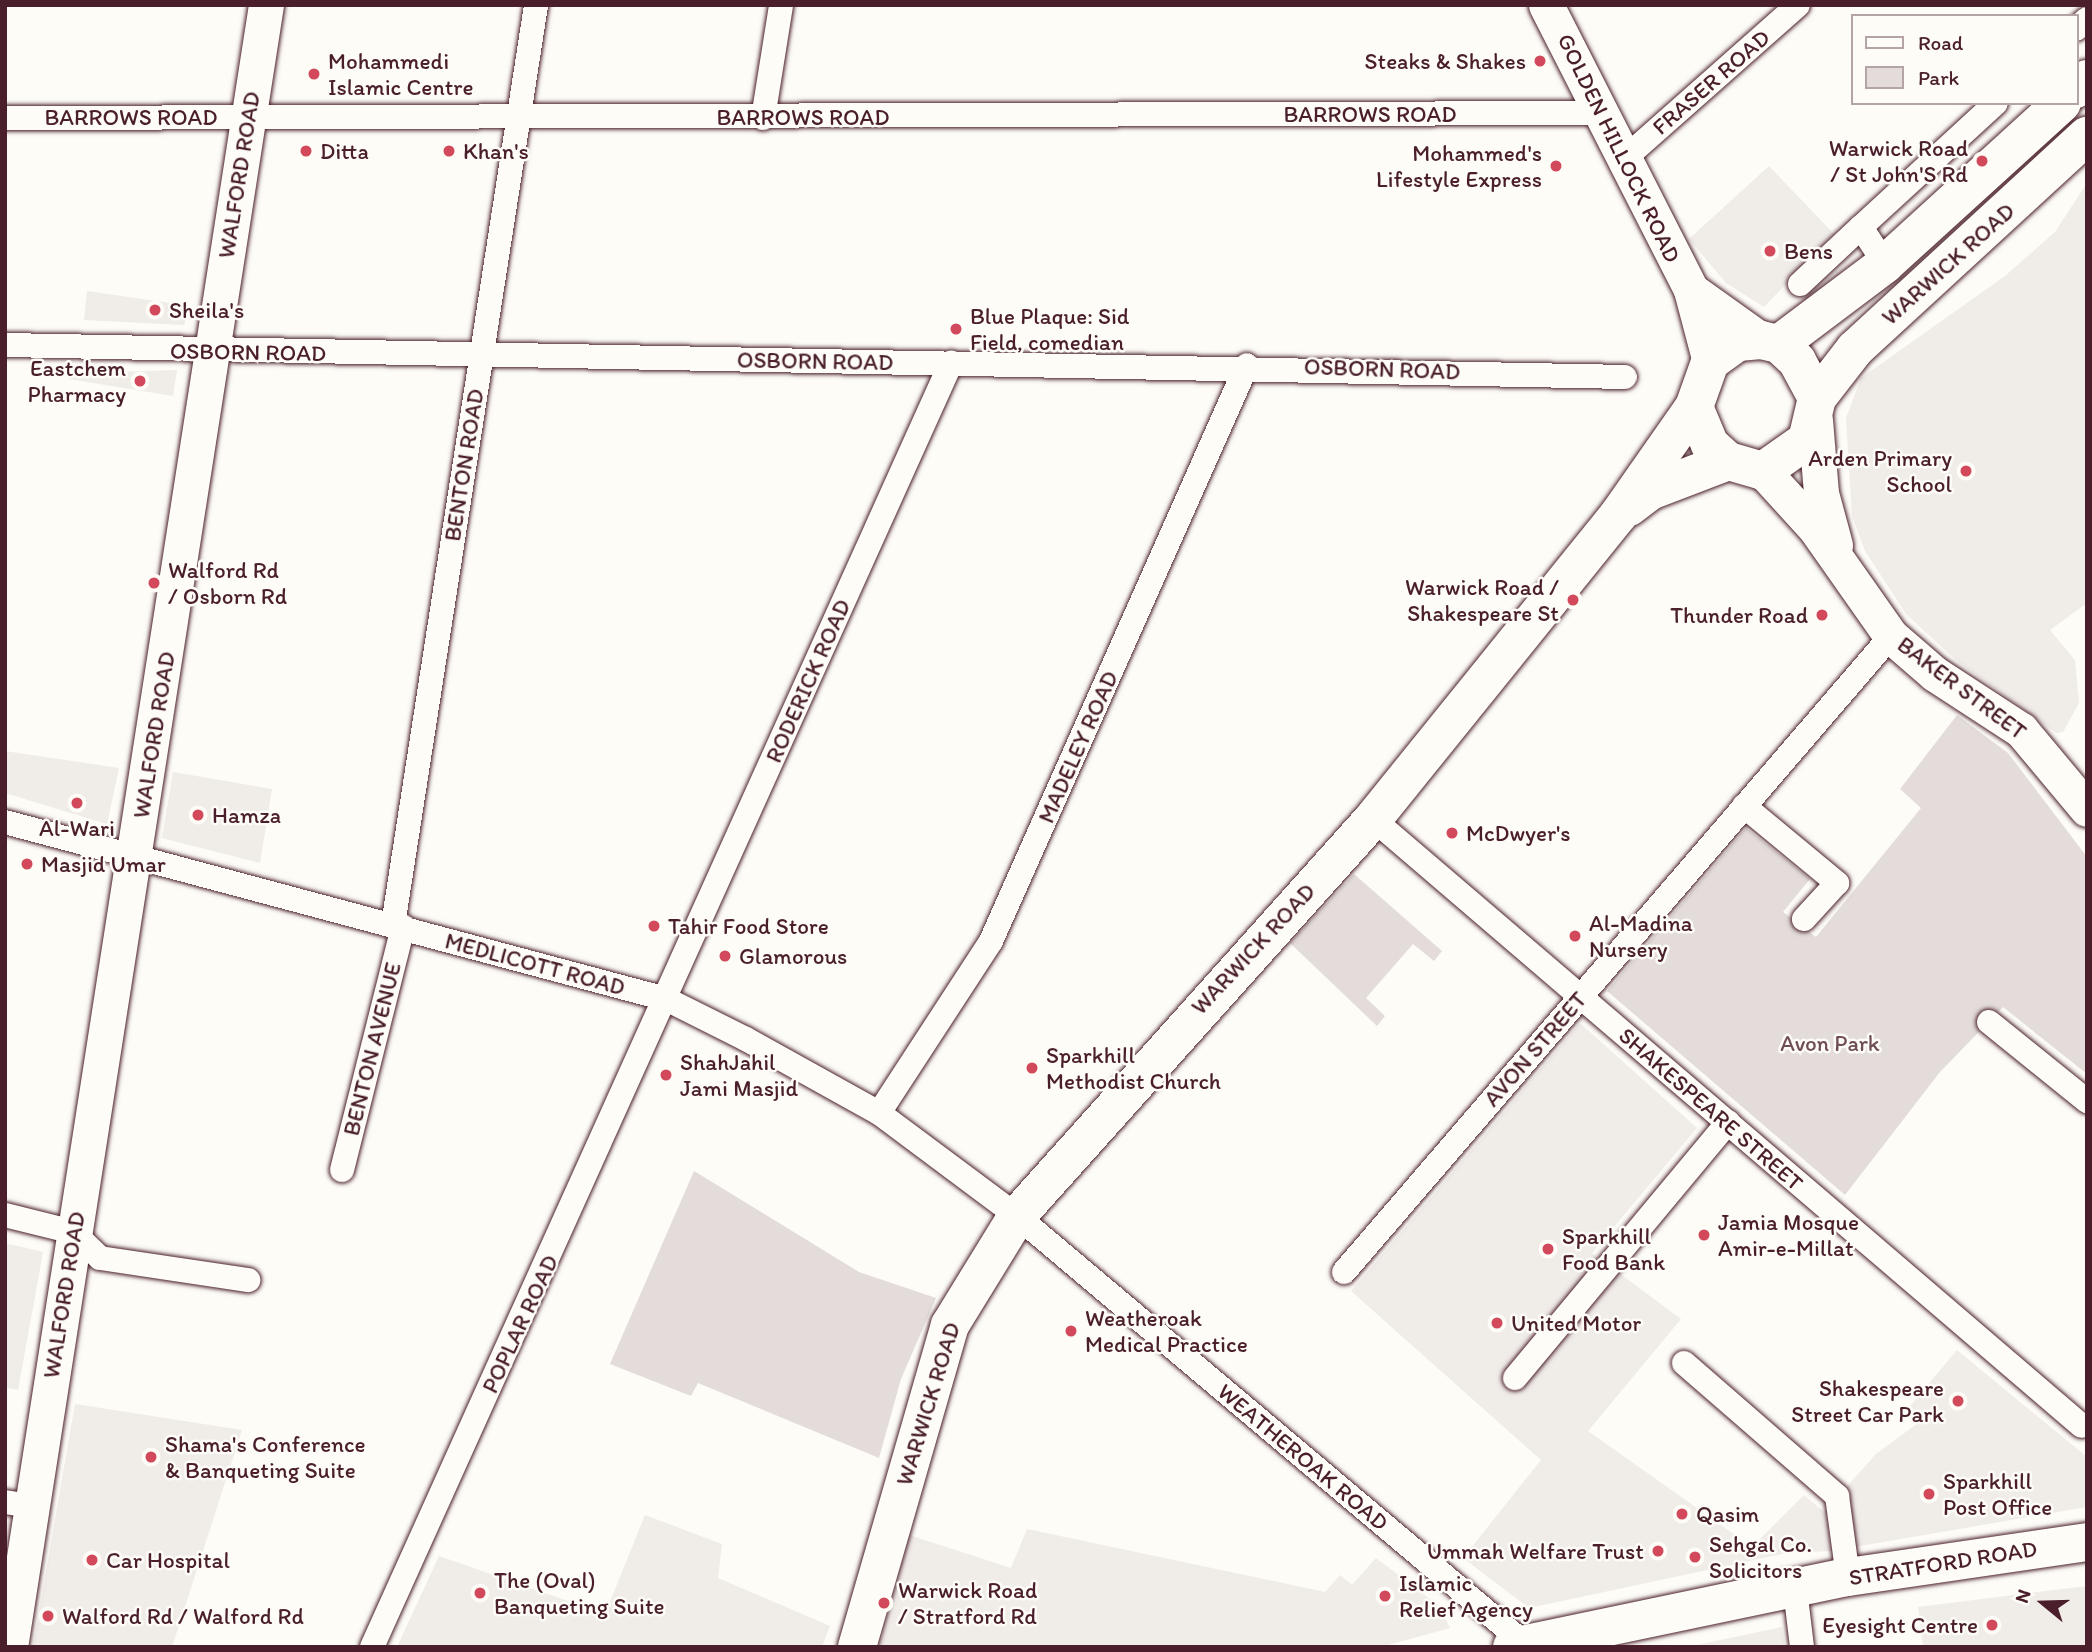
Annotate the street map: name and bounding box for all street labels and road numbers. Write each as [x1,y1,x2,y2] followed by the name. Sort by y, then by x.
[1647,24,1775,140] street label: FRASER ROAD
[1551,29,1687,267] street label: GOLDEN HILLOCK ROAD
[212,90,266,260] street label: WALFORD ROAD
[1284,100,1456,128] street label: BARROWS ROAD
[45,103,217,131] street label: BARROWS ROAD
[717,103,889,131] street label: BARROWS ROAD
[1876,197,2020,331] street label: WARWICK ROAD
[170,337,326,367] street label: OSBORN ROAD
[737,346,893,376] street label: OSBORN ROAD
[1304,352,1460,386] street label: OSBORN ROAD
[438,387,490,543] street label: BENTON ROAD
[760,595,856,767] street label: RODERICK ROAD
[1892,630,2032,746] street label: BAKER STREET
[127,650,181,820] street label: WALFORD ROAD
[1032,667,1124,827] street label: MADELEY ROAD
[1186,878,1320,1020] street label: WARWICK ROAD
[442,927,628,1001] street label: MEDLICOTT ROAD
[337,960,407,1138] street label: BENTON AVENUE
[1478,986,1592,1112] street label: AVON STREET
[1613,1021,1809,1197] street label: SHAKESPEARE STREET
[37,1210,91,1380] street label: WALFORD ROAD
[476,1251,564,1397] street label: POPLAR ROAD
[890,1320,966,1488] street label: WARWICK ROAD
[1212,1378,1394,1536] street label: WEATHEROAK ROAD
[1847,1535,2039,1591] street label: STRATFORD ROAD

